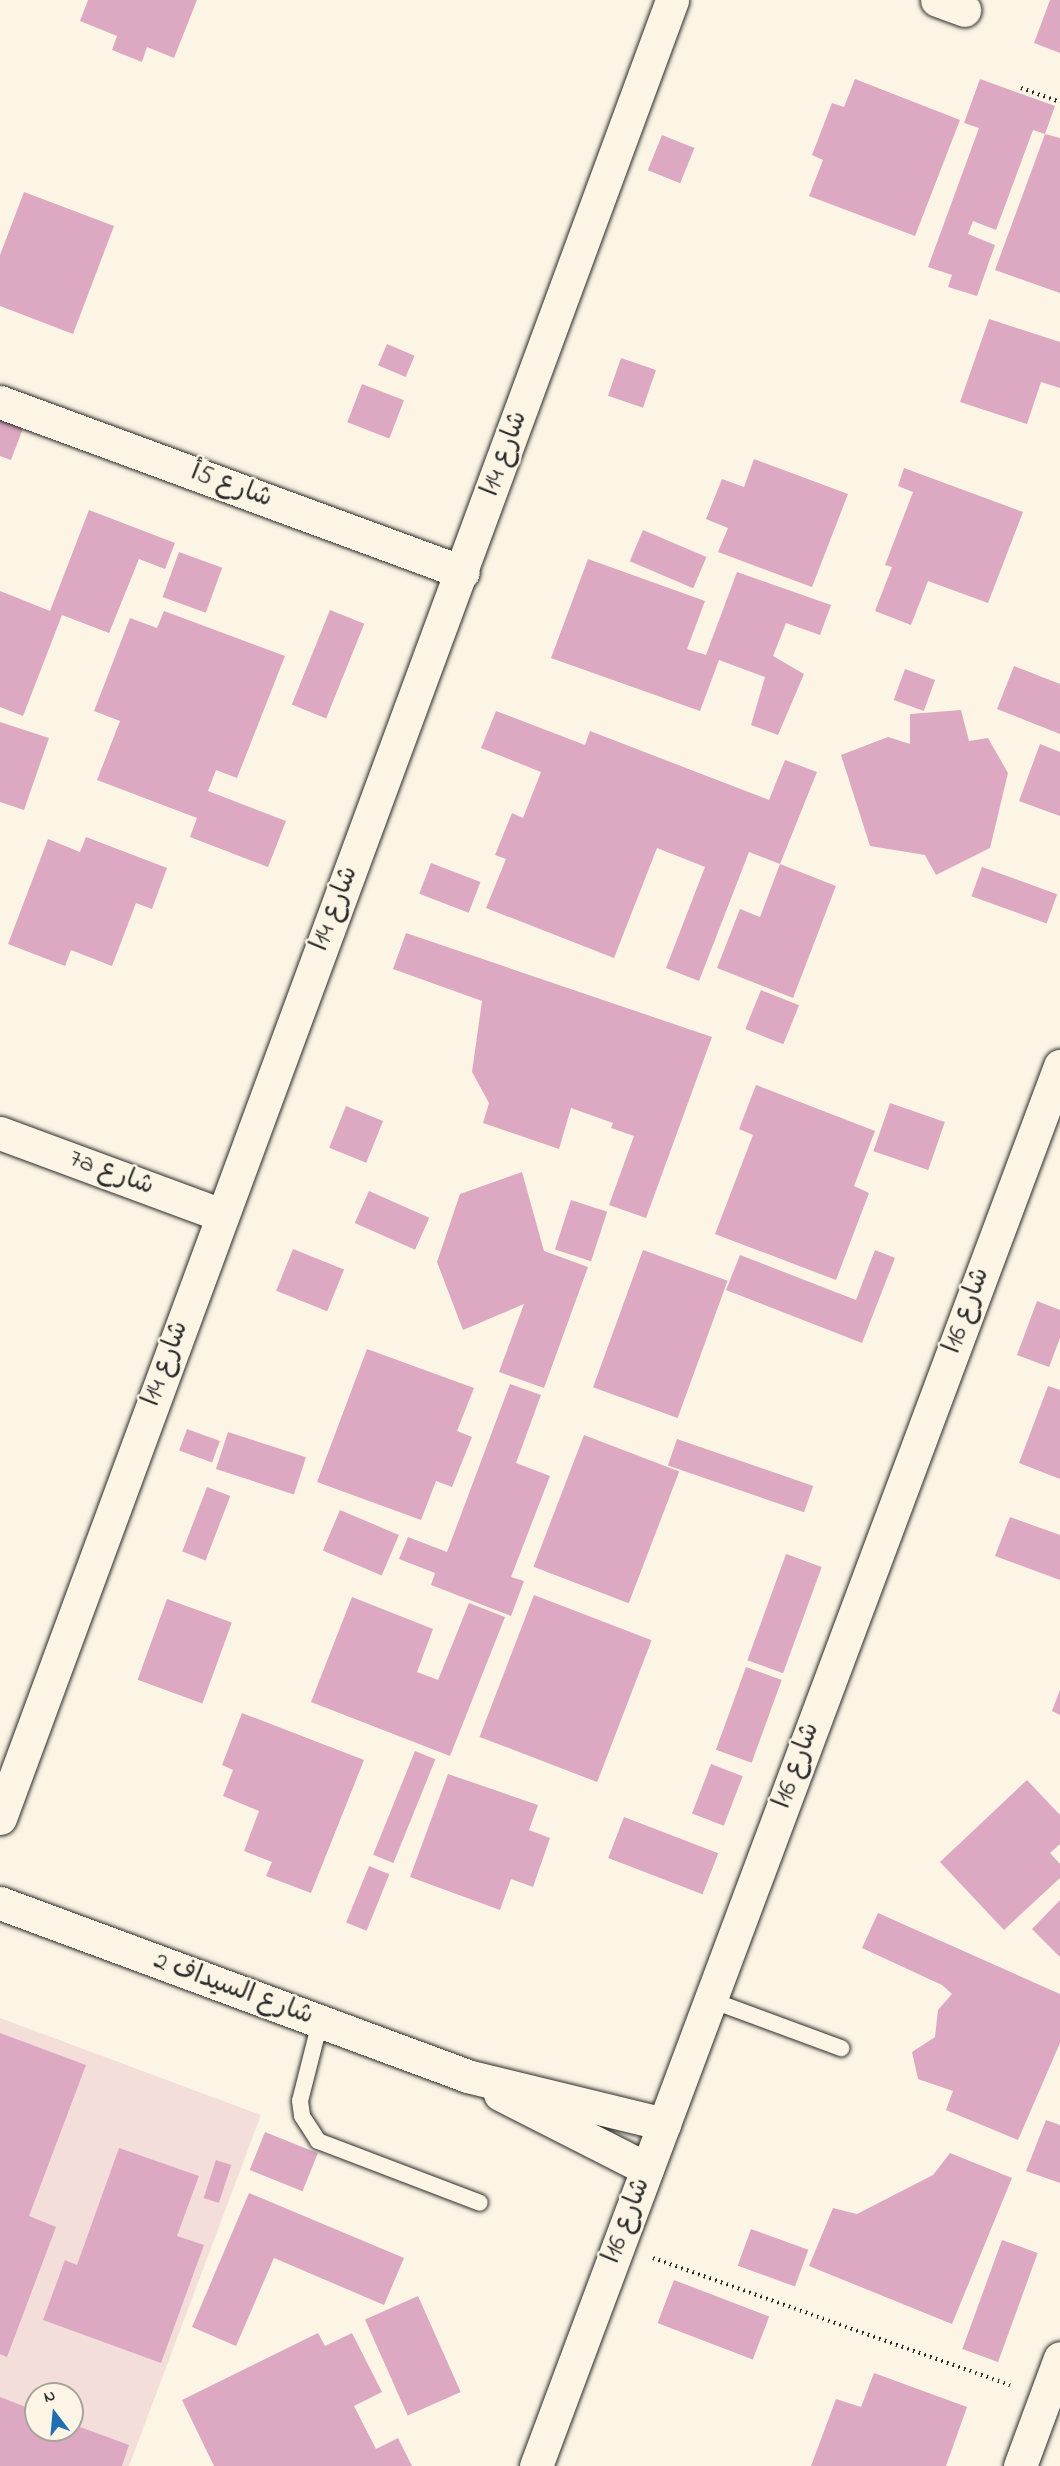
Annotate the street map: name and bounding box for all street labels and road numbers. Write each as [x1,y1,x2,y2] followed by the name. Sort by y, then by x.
[476,407,536,501] street label: شارع 14ا
[186,458,276,516] street label: شارع 5أ
[306,862,366,956] street label: شارع 14ا
[65,1144,157,1204] street label: 7a شارع
[938,1264,998,1358] street label: شارع 16ا
[137,1317,197,1411] street label: شارع 14ا
[768,1719,828,1813] street label: شارع 16ا
[149,1947,317,2033] street label: شارع السيداف 2
[598,2174,658,2268] street label: شارع 16ا

